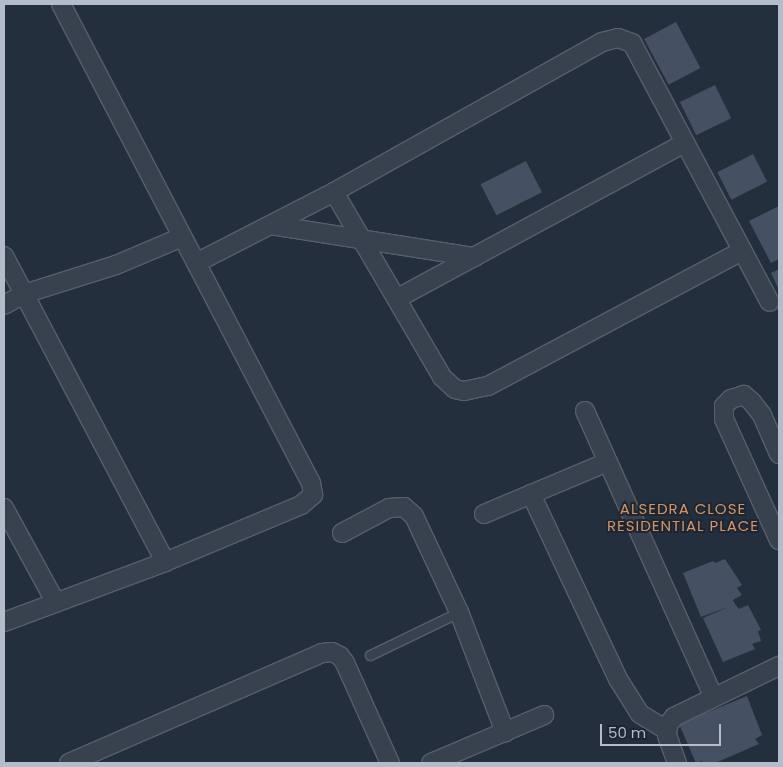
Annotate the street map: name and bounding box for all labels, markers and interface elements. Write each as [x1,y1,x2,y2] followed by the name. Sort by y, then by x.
[605,499,761,534] district label: ALSEDRA CLOSE RESIDENTIAL PLACE
[603,714,724,746] scale bar
[608,722,646,743] text: 50 m

